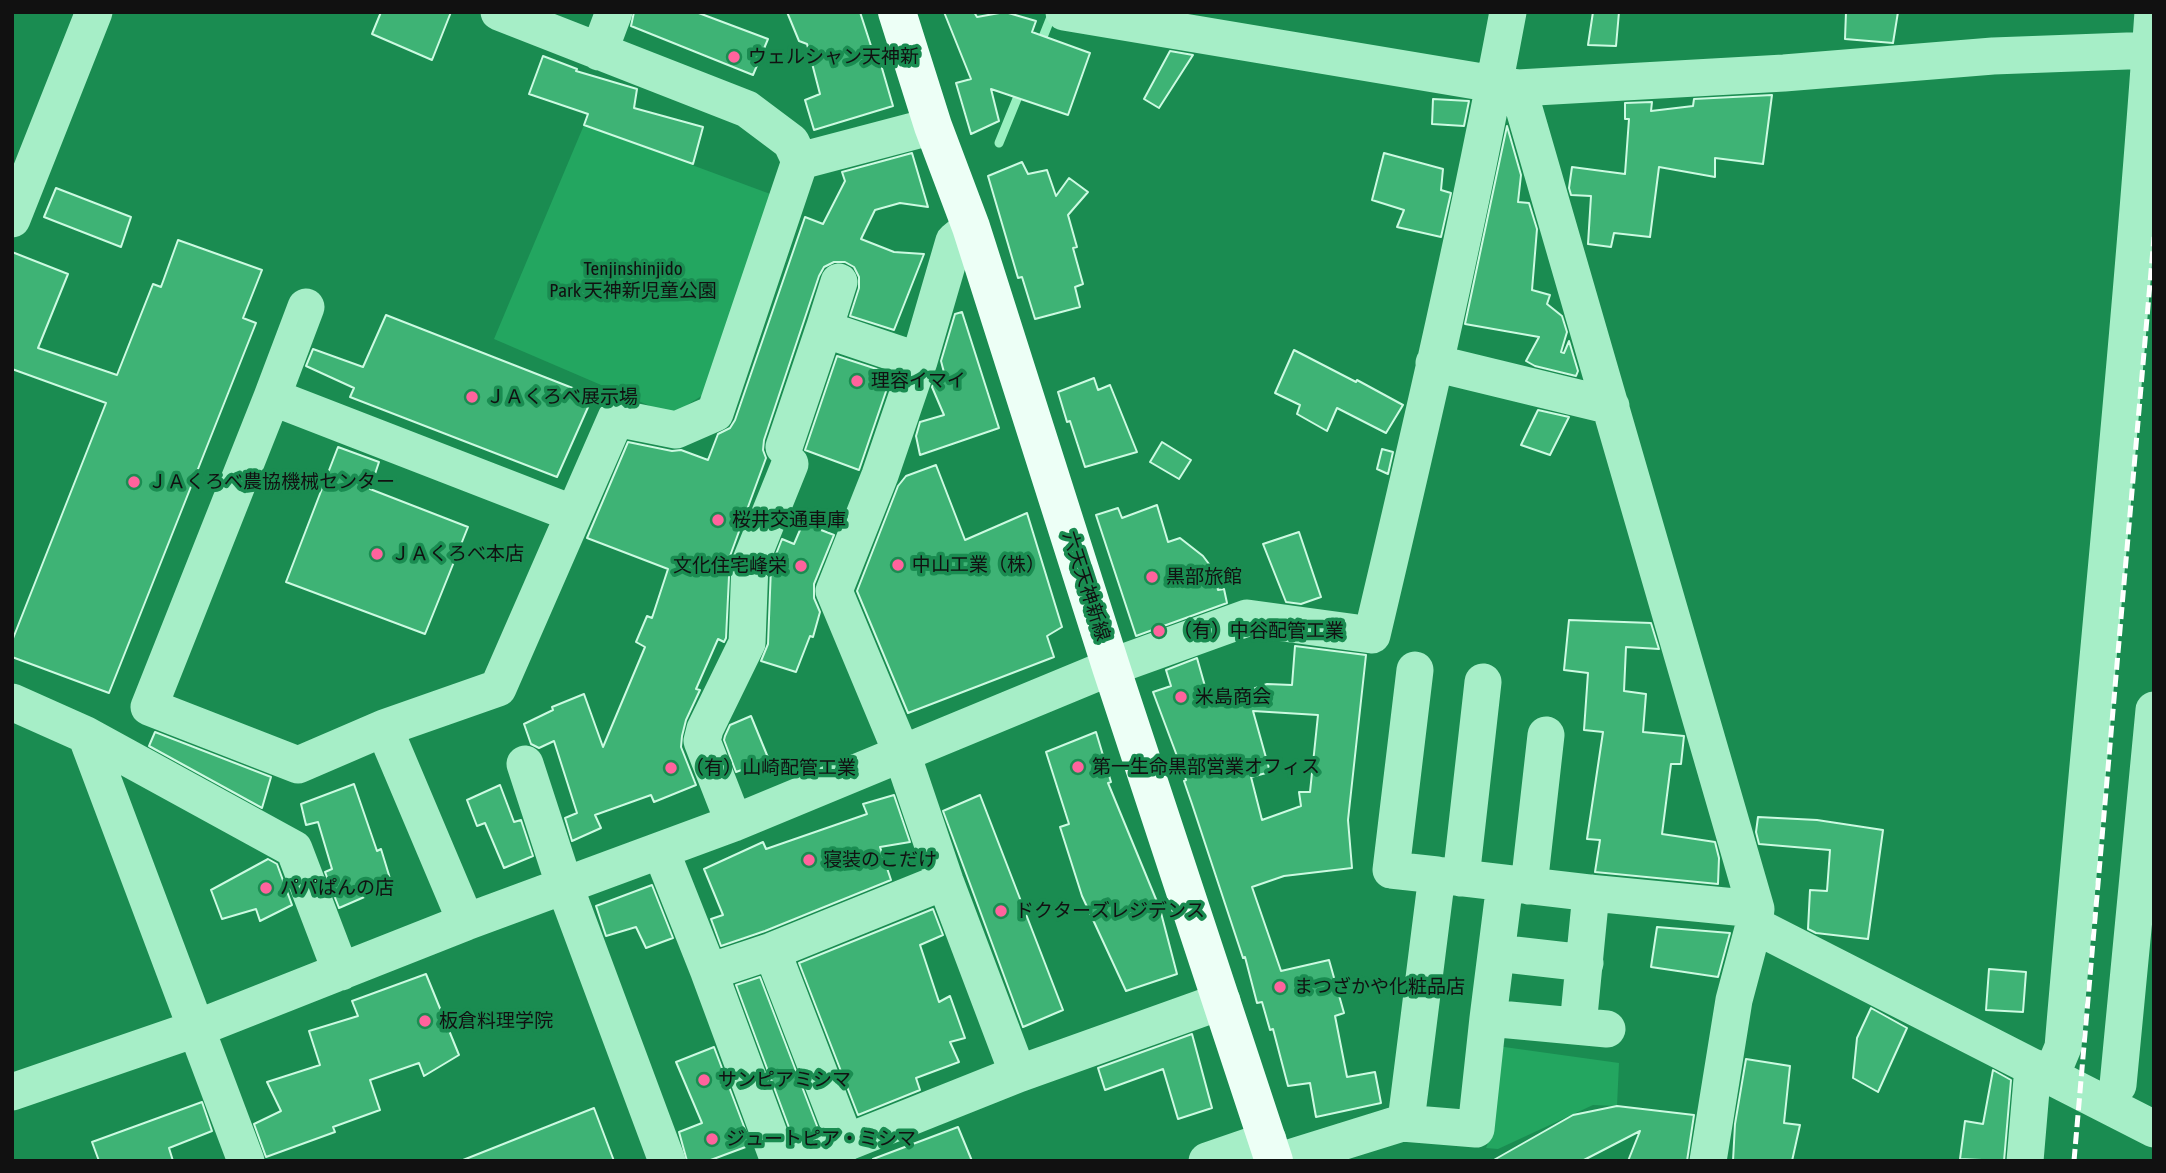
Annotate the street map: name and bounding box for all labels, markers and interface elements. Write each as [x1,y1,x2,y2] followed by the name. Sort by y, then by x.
[748,46,919,68] place label: ウェルシャン天神新
[726,49,742,65] marker: ウェルシャン天神新
[549,258,717,302] park label: Tenjinshinjido Park 天神新児童公園
[871,370,966,392] place label: 理容イマイ
[849,373,865,389] marker: 理容イマイ
[486,386,638,408] place label: ＪＡくろべ展示場
[464,389,480,405] marker: ＪＡくろべ展示場
[148,471,395,493] place label: ＪＡくろべ農協機械センター
[126,474,142,490] marker: ＪＡくろべ農協機械センター
[732,509,846,531] place label: 桜井交通車庫
[710,512,726,528] marker: 桜井交通車庫
[1058,528,1114,644] street label: 六天天神新線
[391,543,524,565] place label: ＪＡくろべ本店
[369,546,385,562] marker: ＪＡくろべ本店
[912,554,1045,576] place label: 中山工業（株）
[673,555,787,577] place label: 文化住宅峰栄
[890,557,906,573] marker: 中山工業（株）
[793,558,809,574] marker: 文化住宅峰栄
[1166,566,1242,588] place label: 黒部旅館
[1144,569,1160,585] marker: 黒部旅館
[1173,620,1344,642] place label: （有）中谷配管工業
[1151,623,1167,639] marker: （有）中谷配管工業
[1195,686,1271,708] place label: 米島商会
[1173,689,1189,705] marker: 米島商会
[1092,756,1320,778] place label: 第一生命黒部営業オフィス
[685,757,856,779] place label: （有）山崎配管工業
[1070,759,1086,775] marker: 第一生命黒部営業オフィス
[663,760,679,776] marker: （有）山崎配管工業
[823,849,937,871] place label: 寝装のこだけ
[801,852,817,868] marker: 寝装のこだけ
[280,877,394,899] place label: パパぱんの店
[258,880,274,896] marker: パパぱんの店
[1015,900,1205,922] place label: ドクターズレジデンス
[993,903,1009,919] marker: ドクターズレジデンス
[1294,976,1465,998] place label: まつざかや化粧品店
[1272,979,1288,995] marker: まつざかや化粧品店
[439,1010,553,1032] place label: 板倉料理学院
[417,1013,433,1029] marker: 板倉料理学院
[718,1069,851,1091] place label: サンピアミシマ
[696,1072,712,1088] marker: サンピアミシマ
[726,1128,916,1150] place label: ジュートピア・ミシマ
[704,1131,720,1147] marker: ジュートピア・ミシマ

